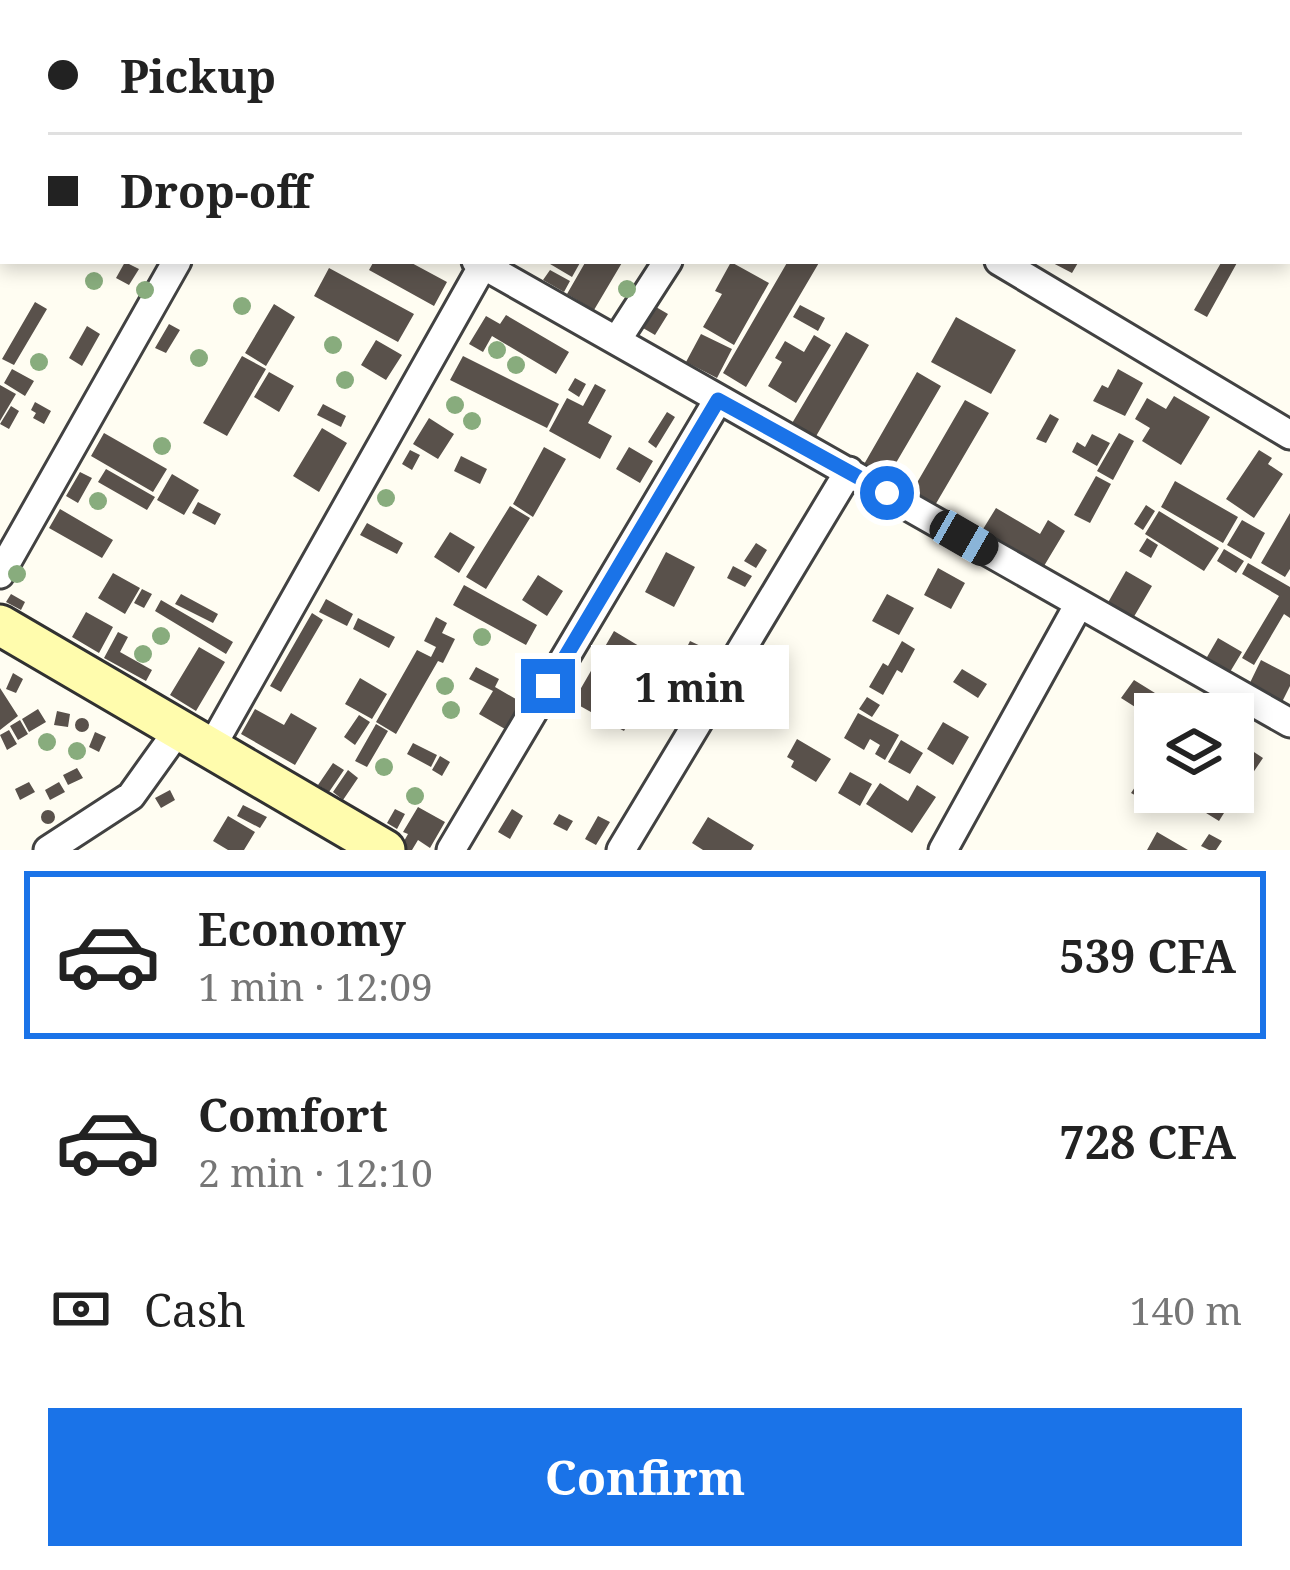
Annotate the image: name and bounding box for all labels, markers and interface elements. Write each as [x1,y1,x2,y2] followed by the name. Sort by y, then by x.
[120,45,276,106] text: Pickup
[120,160,311,221] text: Drop-off
[860,466,914,520] route start
[924,504,1004,572] car
[590,644,788,728] callout: 1 min
[521,659,575,713] route end
[635,660,745,713] text: 1 min
[1134,693,1254,813] map controls
[1134,693,1254,813] button: layers
[198,898,406,959] text: Economy
[54,901,162,1009] icon: car
[1059,925,1236,986] text: 539 CFA
[198,959,433,1012] text: 1 min · 12:09
[198,1084,388,1145] text: Comfort
[54,1087,162,1195] icon: car
[1059,1111,1236,1172] text: 728 CFA
[198,1145,433,1198] text: 2 min · 12:10
[48,1276,114,1342] icon: cash
[144,1279,246,1340] text: Cash
[1130,1283,1242,1336] text: 140 m
[48,1408,1242,1546] button: Confirm

